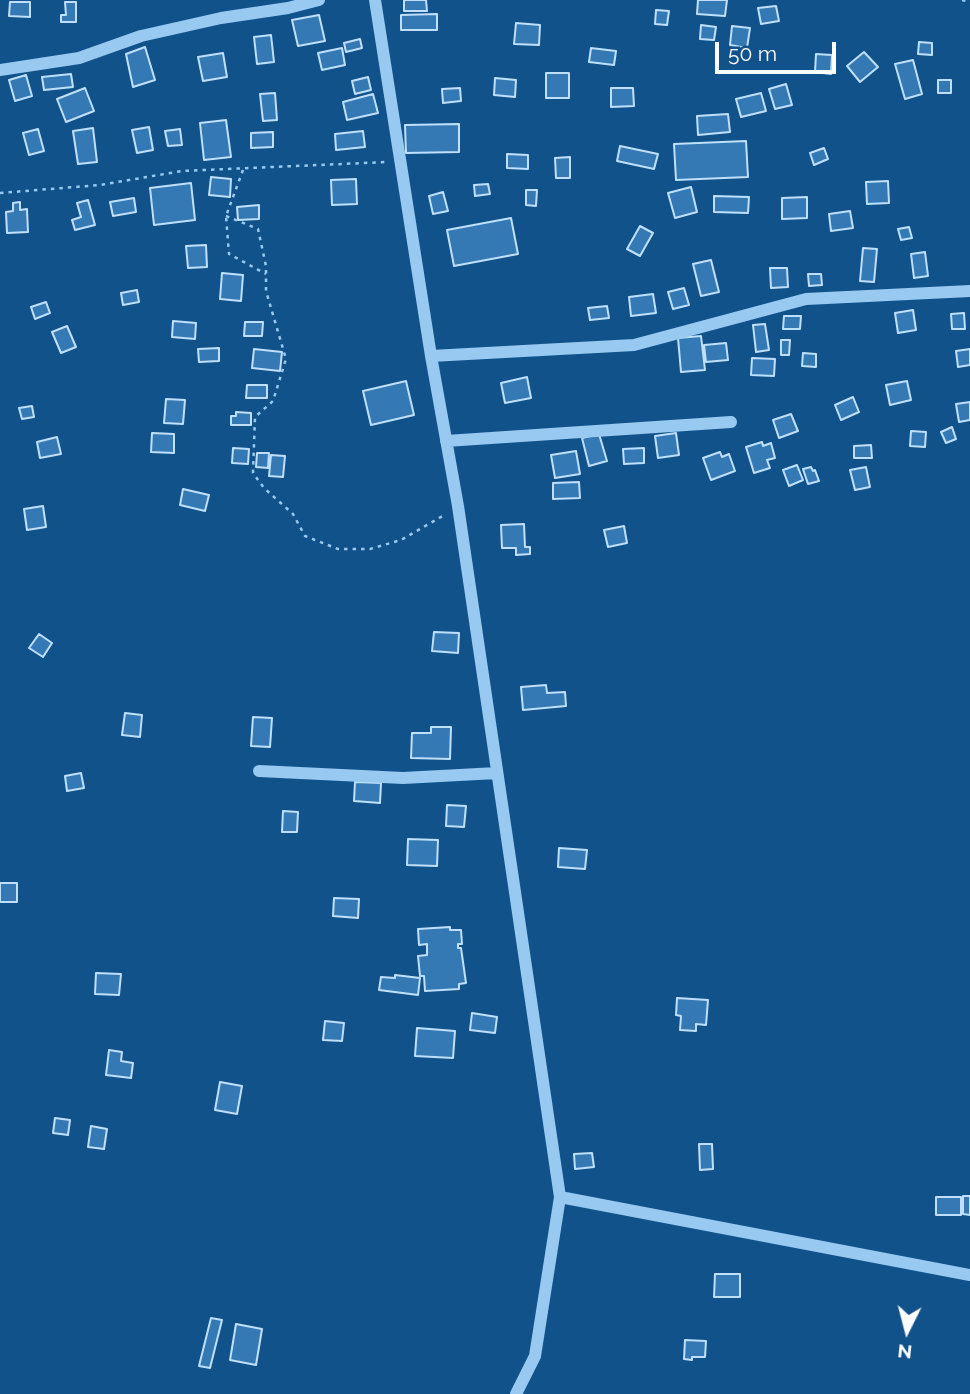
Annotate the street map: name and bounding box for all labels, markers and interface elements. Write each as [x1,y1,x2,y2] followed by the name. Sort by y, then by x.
[718,28,839,72] scale bar
[728,41,777,66] text: 50 m
[872,1296,942,1366] north arrow
[896,1340,913,1364] text: N

